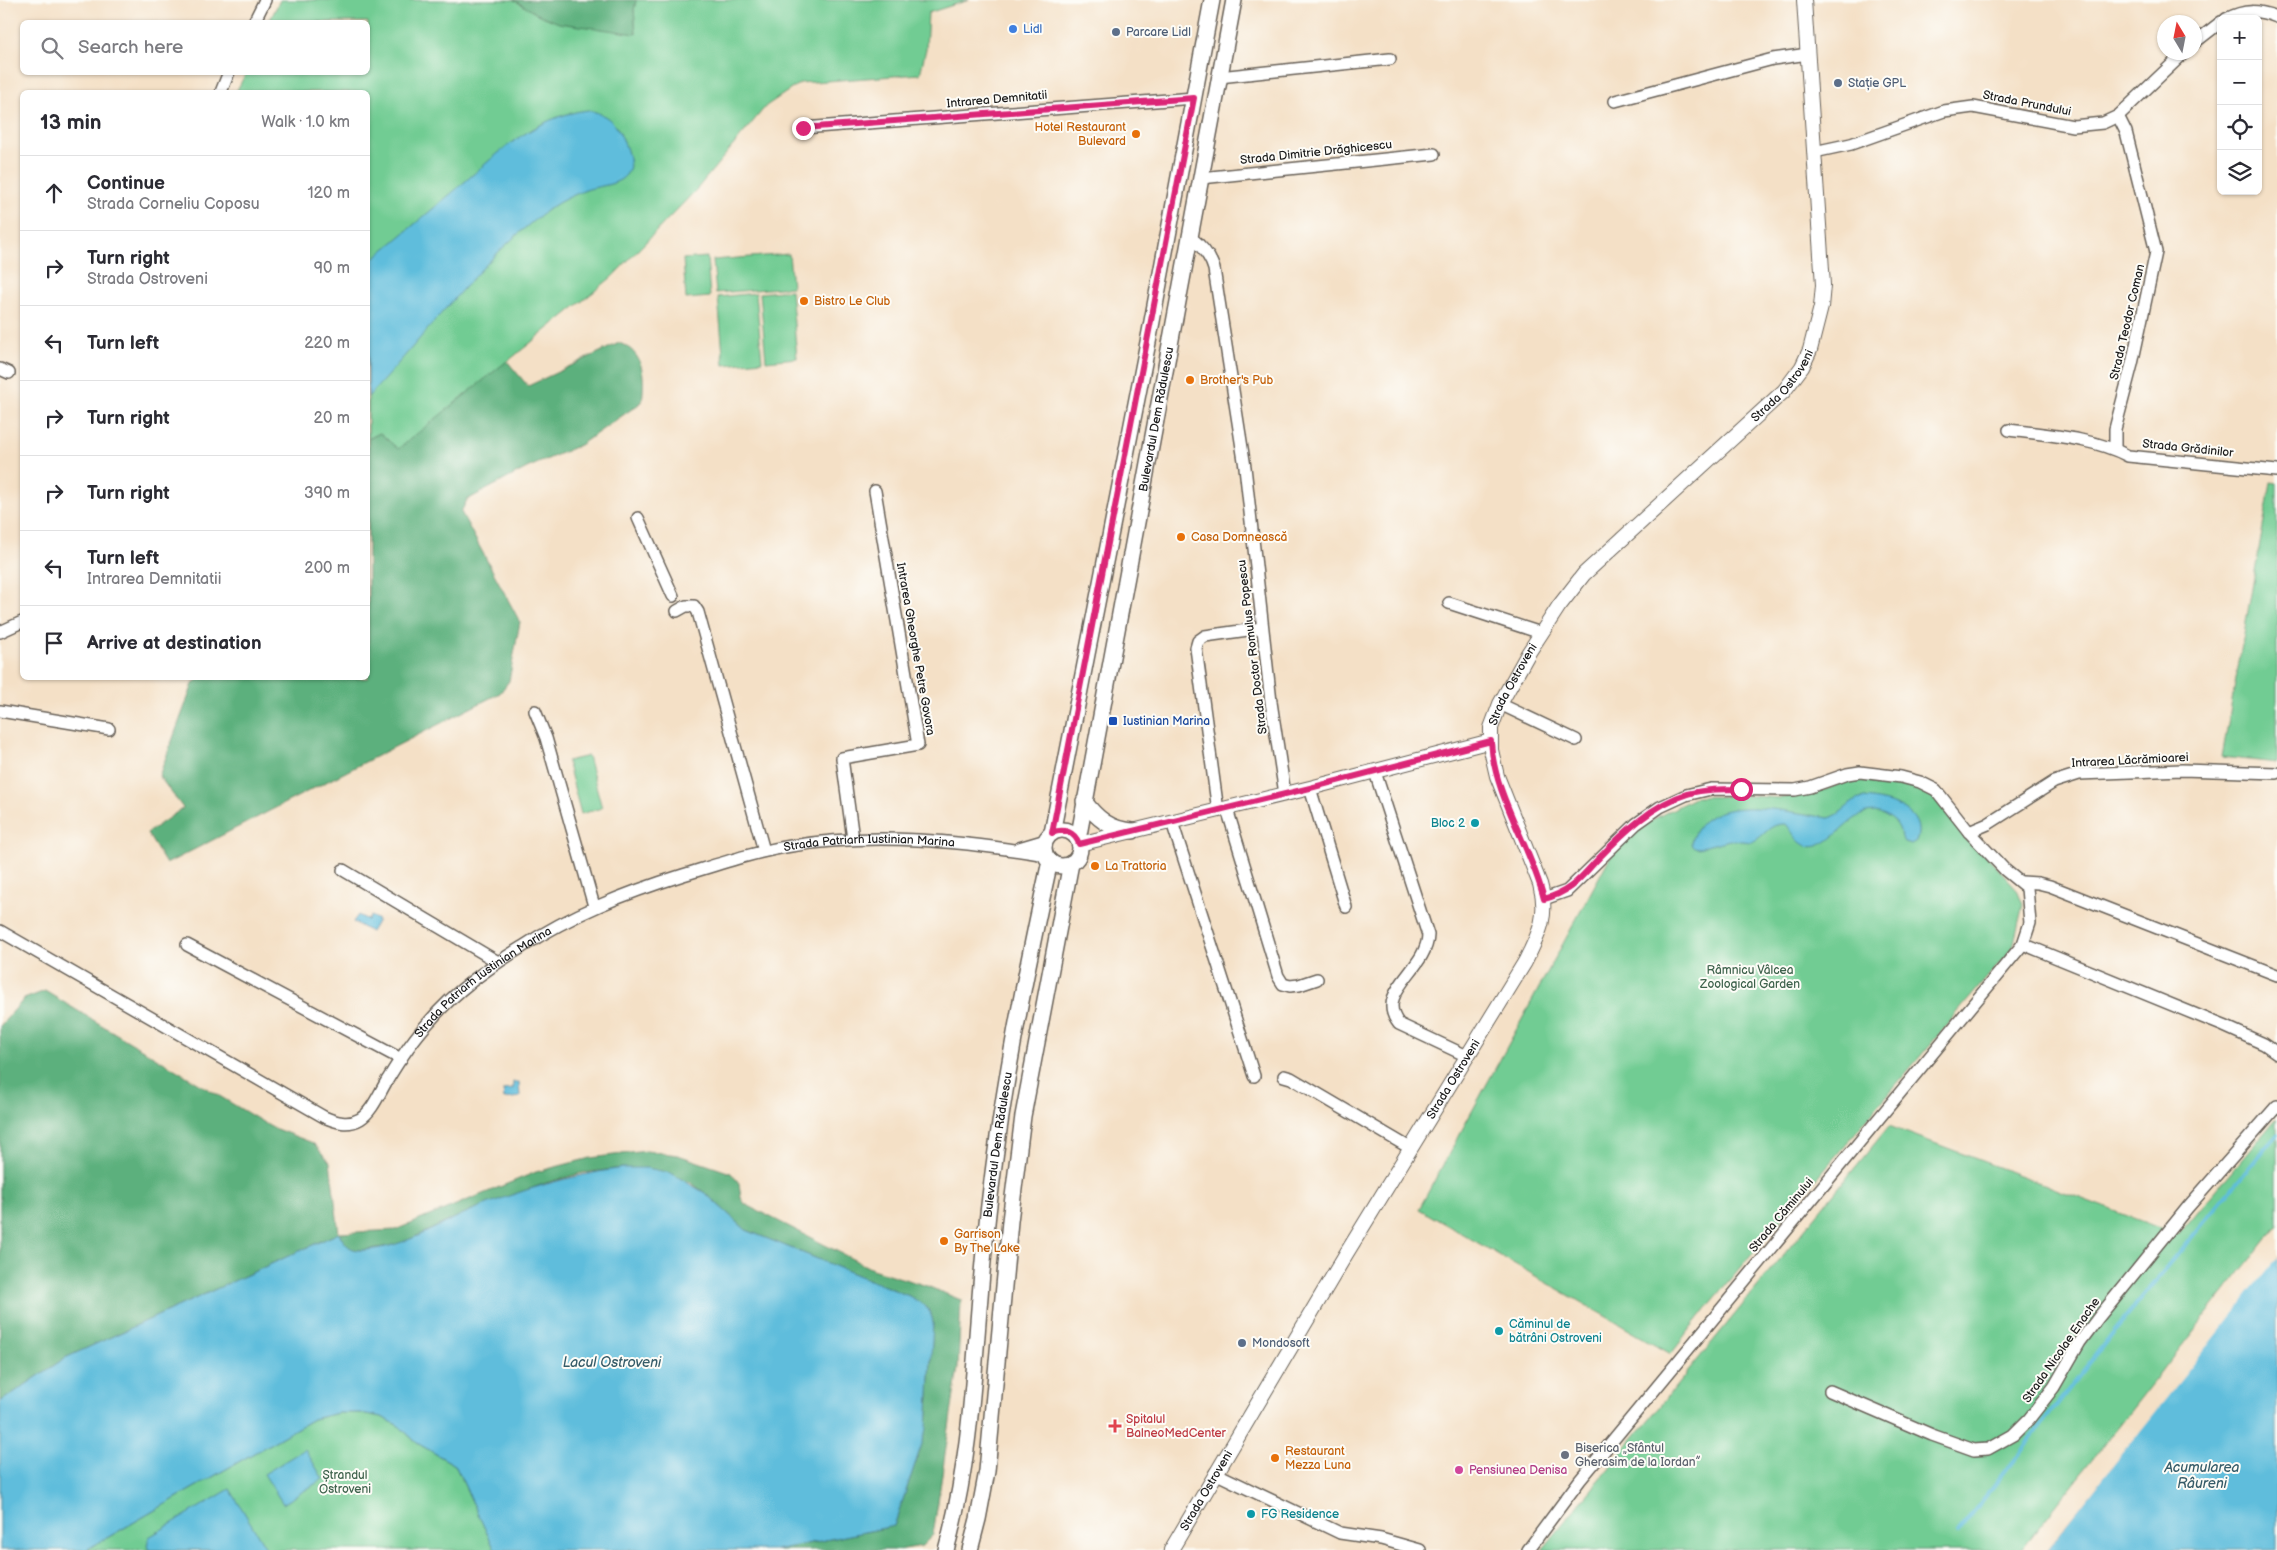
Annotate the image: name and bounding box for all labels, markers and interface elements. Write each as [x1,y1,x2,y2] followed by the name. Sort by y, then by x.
[2157,15,2202,60] north arrow
[2217,15,2262,195] map controls
[2217,15,2262,60] button: +
[20,20,370,75] search box
[1023,22,1042,37] place label: Lidl
[1007,23,1019,35] marker: Lidl
[1126,25,1191,40] place label: Parcare Lidl
[1110,26,1122,38] marker: Parcare Lidl
[38,34,66,62] icon: search
[78,36,183,59] text: Search here
[2217,60,2262,105] button: −
[1848,76,1906,91] place label: Stație GPL
[1832,77,1844,89] marker: Stație GPL
[946,88,1048,111] street label: Intrarea Demnitatii
[1981,88,2073,119] street label: Strada Prundului
[2217,105,2262,150] button: locate
[40,110,102,135] text: 13 min
[261,113,350,132] text: Walk · 1.0 km
[792,117,815,140] route end
[1034,120,1126,149] place label: Hotel Restaurant Bulevard
[1130,128,1142,140] marker: Hotel Restaurant Bulevard
[1239,137,1393,168] street label: Strada Dimitrie Drăghicescu
[2217,150,2262,195] button: layers
[87,172,165,195] text: Continue
[40,179,68,207] icon: ahead
[307,184,350,203] text: 120 m
[87,195,260,214] text: Strada Corneliu Coposu
[87,247,170,270] text: Turn right
[40,254,68,282] icon: right
[314,259,350,278] text: 90 m
[2107,263,2148,381] street label: Strada Teodor Coman
[87,270,208,289] text: Strada Ostroveni
[814,294,891,309] place label: Bistro Le Club
[798,295,810,307] marker: Bistro Le Club
[40,329,68,357] icon: left
[87,332,159,355] text: Turn left
[304,334,350,353] text: 220 m
[1136,346,1177,493] street label: Bulevardul Dem Rădulescu
[1748,347,1817,425] street label: Strada Ostroveni
[1200,373,1273,388] place label: Brother's Pub
[1184,374,1196,386] marker: Brother's Pub
[40,404,68,432] icon: right
[87,407,170,430] text: Turn right
[314,409,350,428] text: 20 m
[2142,436,2235,461] street label: Strada Grădinilor
[40,479,68,507] icon: right
[87,482,170,505] text: Turn right
[304,484,350,503] text: 390 m
[1191,530,1288,545] place label: Casa Domnească
[1175,531,1187,543] marker: Casa Domnească
[87,547,159,570] text: Turn left
[40,554,68,582] icon: left
[304,559,350,578] text: 200 m
[1234,559,1271,735] street label: Strada Doctor Romulus Popescu
[893,561,938,737] street label: Intrarea Gheorghe Petre Govora
[87,570,222,589] text: Intrarea Demnitatii
[40,629,68,657] icon: arrive
[87,632,262,655] text: Arrive at destination
[1486,640,1541,728] street label: Strada Ostroveni
[1123,714,1210,729] place label: Iustinian Marina
[1107,715,1119,727] marker: Iustinian Marina
[2071,750,2189,771] street label: Intrarea Lăcrămioarei
[1730,778,1753,801] route start
[1431,816,1465,831] place label: Bloc 2
[1469,817,1481,829] marker: Bloc 2
[783,832,956,855] street label: Strada Patriarh Iustinian Marina
[1105,859,1167,874] place label: La Trattoria
[1089,860,1101,872] marker: La Trattoria
[411,924,554,1041] street label: Strada Patriarh Iustinian Marina
[1699,963,1800,992] park label: Râmnicu Vâlcea Zoological Garden
[1424,1037,1484,1122] street label: Strada Ostroveni
[981,1071,1016,1219] street label: Bulevardul Dem Rădulescu
[1746,1175,1817,1256] street label: Strada Căminului
[954,1227,1020,1256] place label: Garrison By The Lake
[938,1235,950,1247] marker: Garrison By The Lake
[2019,1295,2103,1406] street label: Strada Nicolae Enache
[1509,1317,1602,1346] place label: Căminul de bătrâni Ostroveni
[1493,1325,1505,1337] marker: Căminul de bătrâni Ostroveni
[1252,1336,1310,1351] place label: Mondosoft
[1236,1337,1248,1349] marker: Mondosoft
[563,1354,662,1371] water label: Lacul Ostroveni
[1126,1412,1227,1441] place label: Spitalul BalneoMedCenter
[1108,1419,1122,1433] marker: Spitalul BalneoMedCenter
[1575,1441,1701,1470] place label: Biserica „Sfântul Gherasim de la Iordan”
[1285,1444,1351,1473] place label: Restaurant Mezza Luna
[1177,1448,1236,1534] street label: Strada Ostroveni
[1559,1449,1571,1461] marker: Biserica „Sfântul Gherasim de la Iordan”
[1269,1452,1281,1464] marker: Restaurant Mezza Luna
[2163,1459,2240,1492] water label: Acumularea Râureni
[1469,1463,1568,1478] place label: Pensiunea Denisa
[1453,1464,1465,1476] marker: Pensiunea Denisa
[319,1468,371,1497] park label: Ștrandul Ostroveni
[1261,1507,1339,1522] place label: FG Residence
[1245,1508,1257,1520] marker: FG Residence

